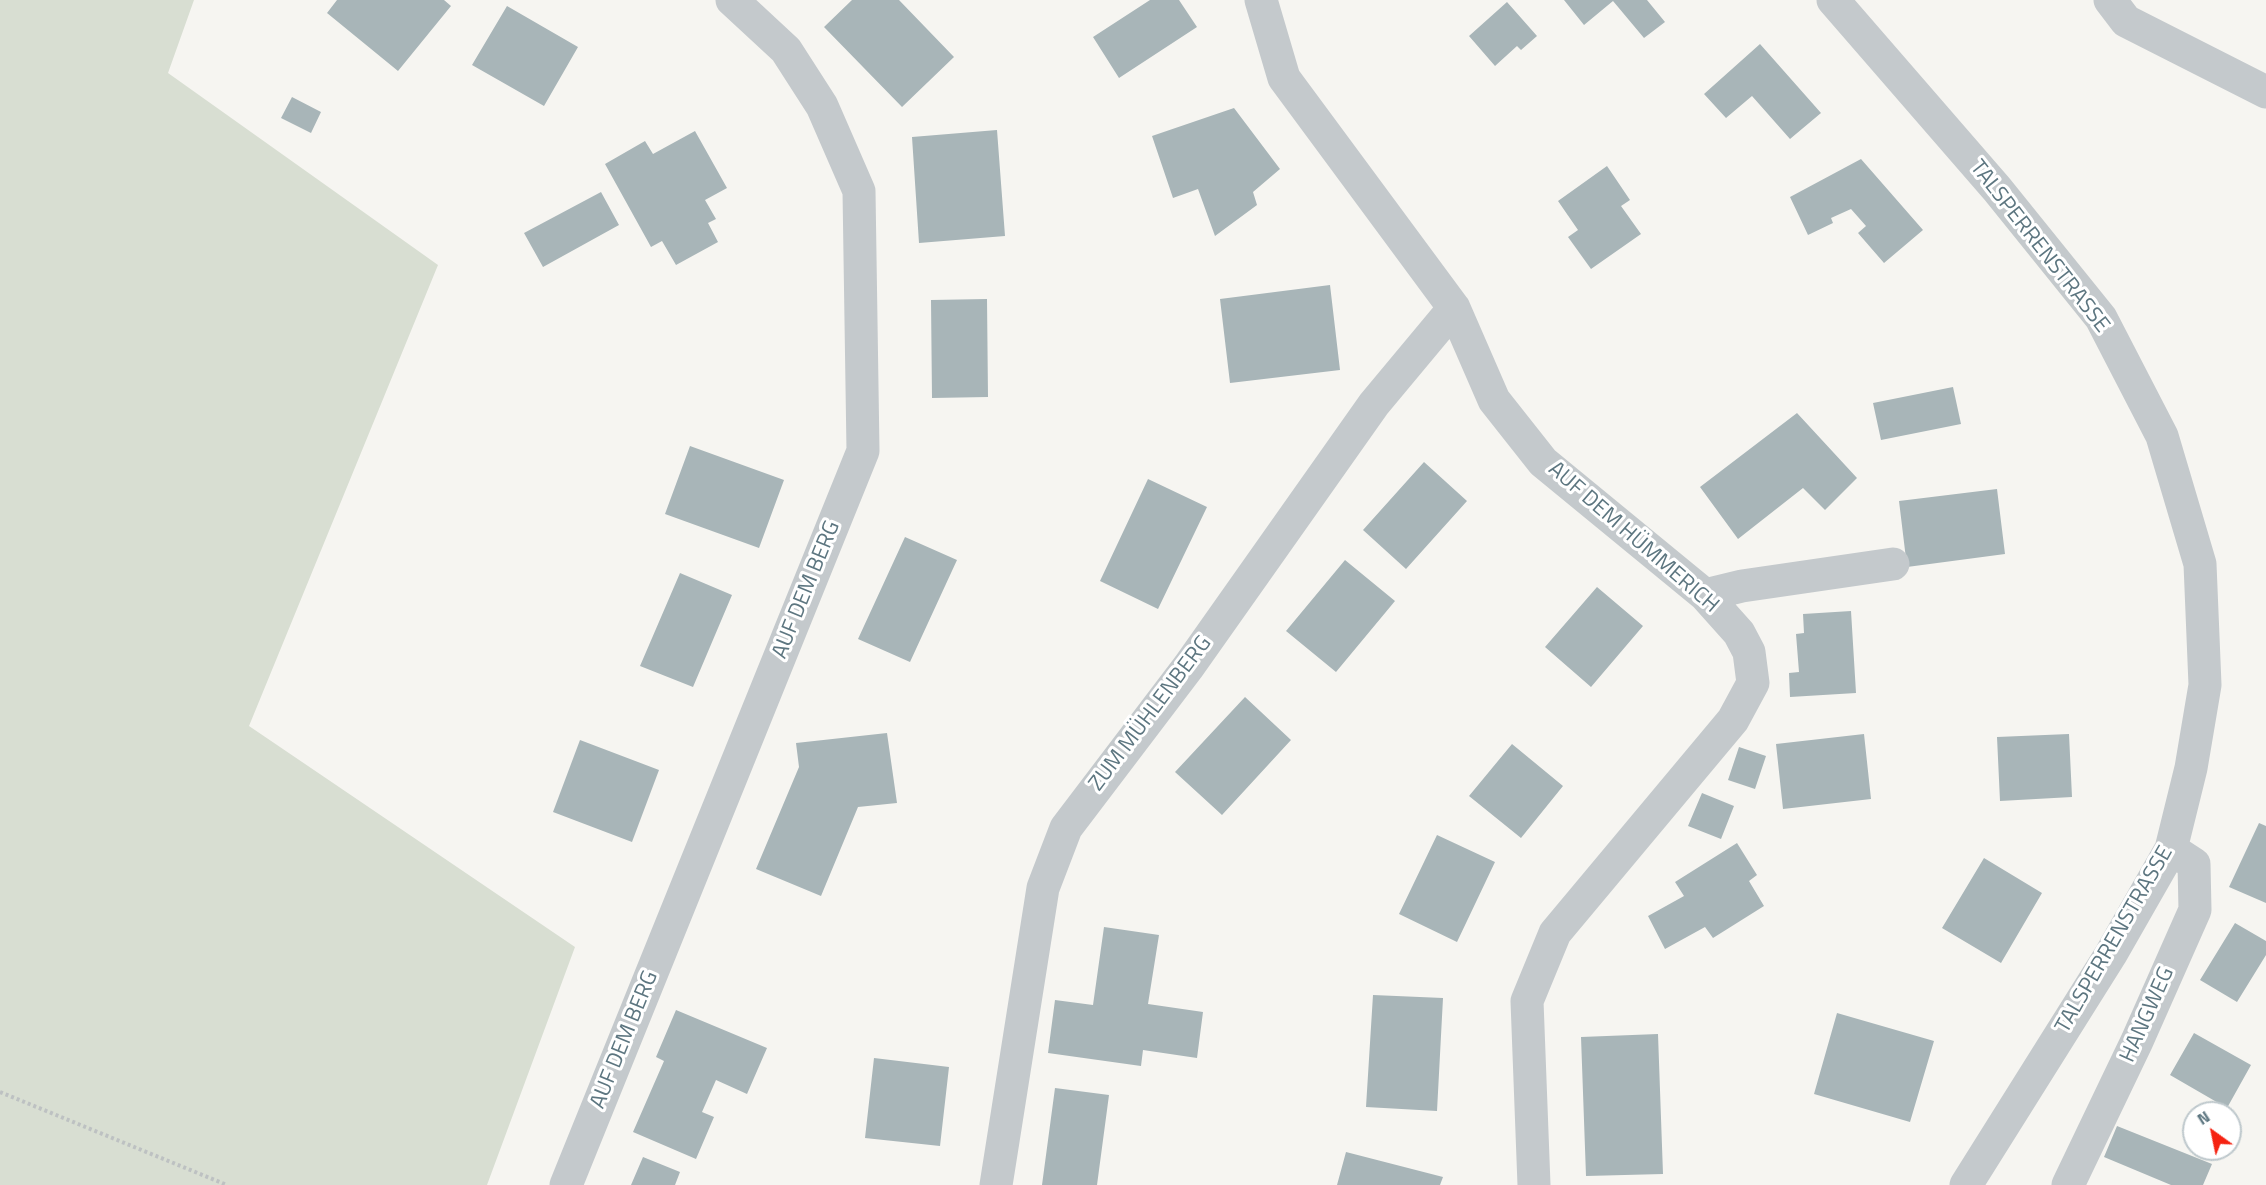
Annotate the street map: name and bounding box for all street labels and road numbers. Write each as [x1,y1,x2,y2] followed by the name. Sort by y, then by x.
[1964,156,2114,338] street label: TALSPERRENSTRASSE
[1542,457,1724,619] street label: AUF DEM HÜMMERICH
[767,517,847,663] street label: AUF DEM BERG
[1084,631,1218,797] street label: ZUM MÜHLENBERG
[2051,842,2179,1038] street label: TALSPERRENSTRASSE
[2115,963,2181,1067] street label: HANGWEG
[585,967,665,1113] street label: AUF DEM BERG

